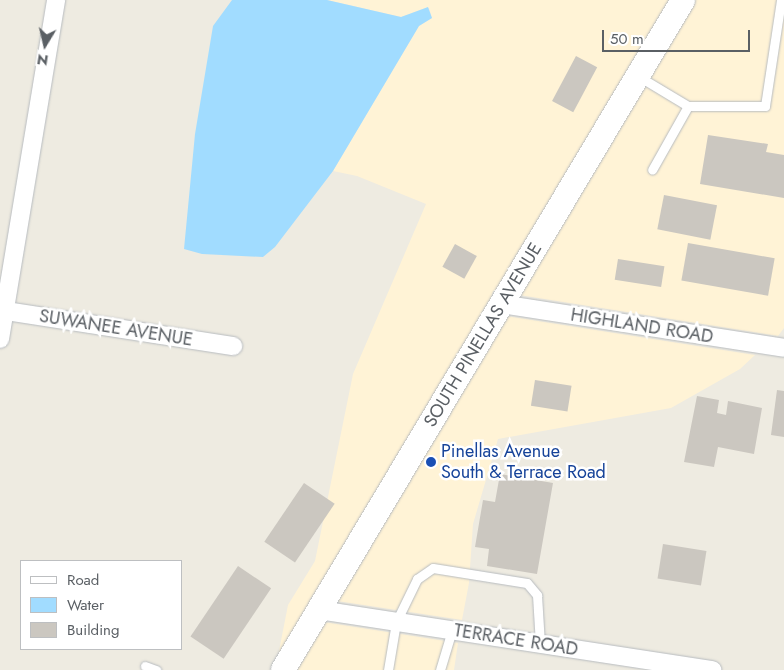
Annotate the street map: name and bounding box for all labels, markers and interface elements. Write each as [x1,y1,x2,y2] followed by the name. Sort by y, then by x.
[20,20,70,70] north arrow
[604,20,752,52] scale bar
[610,28,644,50] text: 50 m
[36,49,50,71] text: N
[419,239,547,431] street label: SOUTH PINELLAS AVENUE
[569,304,715,348] street label: HIGHLAND ROAD
[38,305,194,351] street label: SUWANEE AVENUE
[441,441,606,484] place label: Pinellas Avenue South & Terrace Road
[425,456,437,468] marker: Pinellas Avenue South & Terrace Road
[20,560,182,650] legend
[67,569,99,591] text: Road
[67,594,104,616] text: Water
[67,619,119,641] text: Building
[452,620,580,660] street label: TERRACE ROAD

